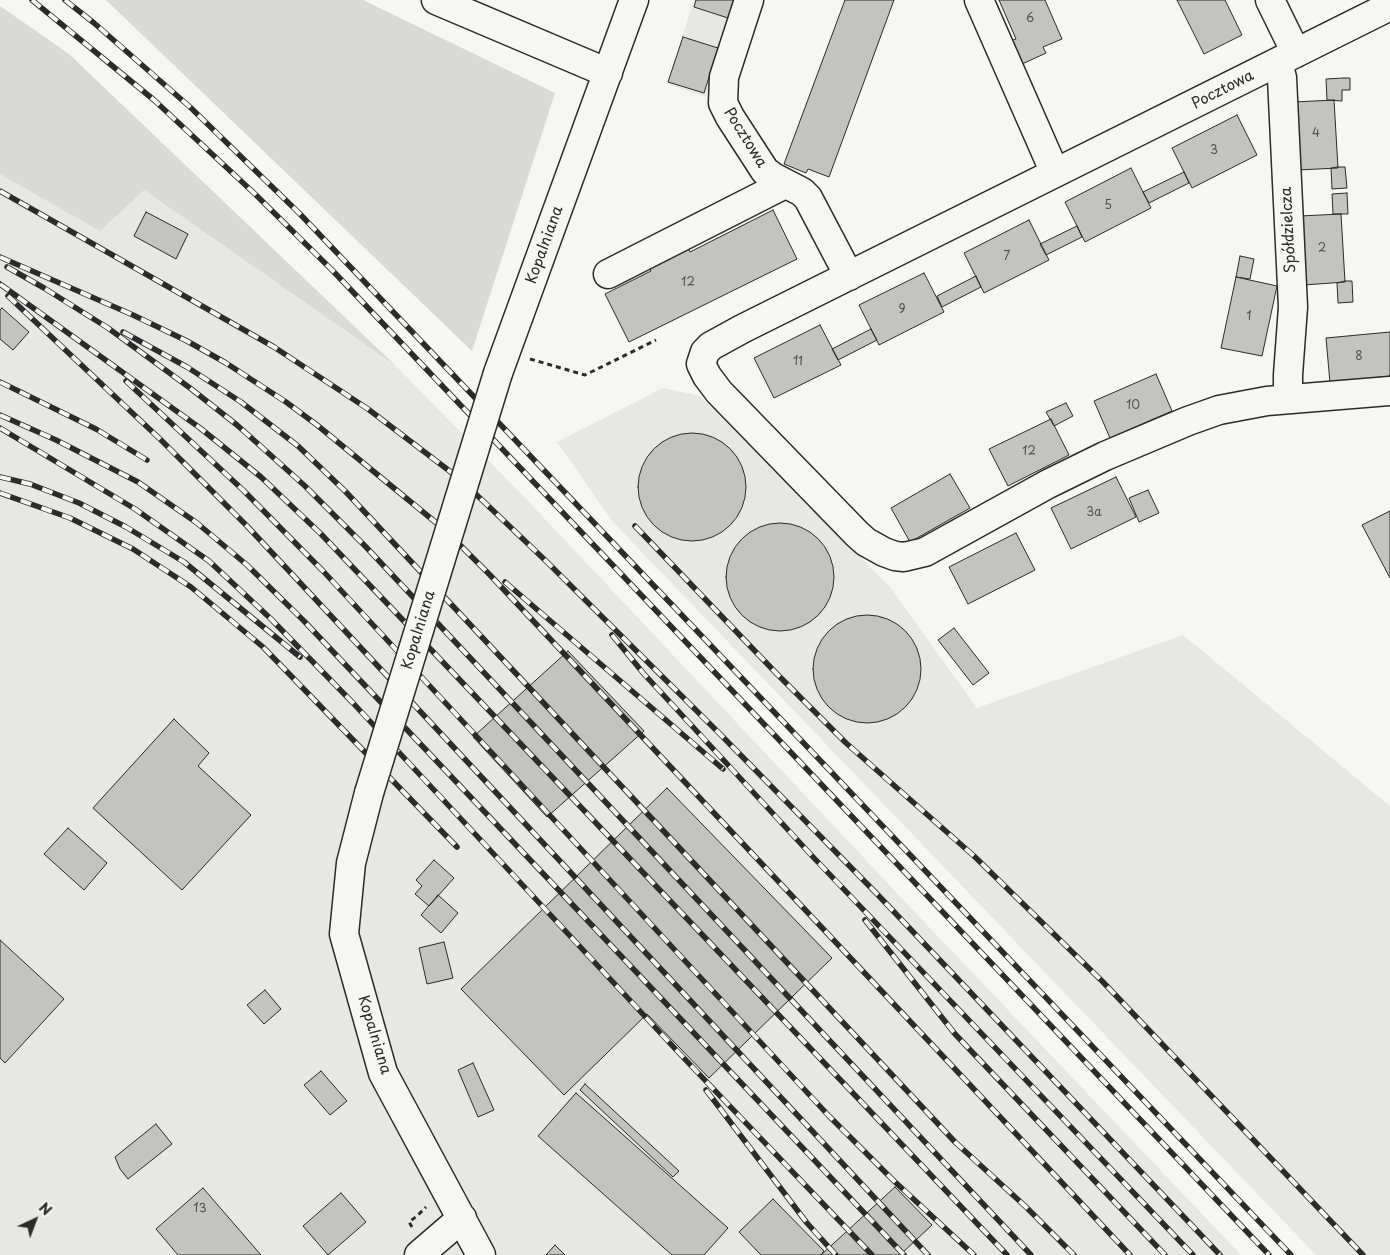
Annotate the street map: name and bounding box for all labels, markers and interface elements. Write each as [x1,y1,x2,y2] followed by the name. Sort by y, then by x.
[1026,12,1034,26] house number: 6
[1189,67,1257,113] street label: Pocztowa
[720,105,770,171] street label: Pocztowa
[1312,127,1320,141] house number: 4
[1210,144,1218,158] house number: 3
[1278,187,1300,273] street label: Spółdzielcza
[1104,199,1112,213] house number: 5
[523,204,567,286] street label: Kopalniana
[1318,242,1326,256] house number: 2
[1004,250,1010,264] house number: 7
[681,276,695,290] house number: 12
[898,303,906,317] house number: 9
[1246,310,1252,324] house number: 1
[1355,350,1363,364] house number: 8
[793,355,803,369] house number: 11
[1126,399,1140,413] house number: 10
[1022,445,1036,459] house number: 12
[1086,506,1102,520] house number: 3a
[398,588,440,672] street label: Kopalniana
[353,993,395,1077] street label: Kopalniana
[10,1195,60,1245] north arrow
[34,1197,57,1220] text: N
[193,1202,207,1216] house number: 13

